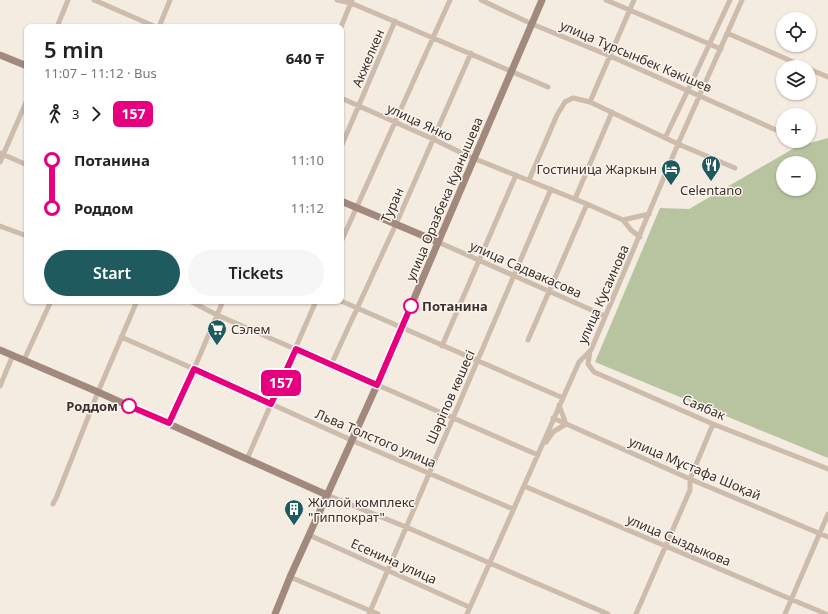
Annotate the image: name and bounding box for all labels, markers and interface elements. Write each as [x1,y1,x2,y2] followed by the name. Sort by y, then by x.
[776,12,816,196] map controls
[776,12,816,52] button: locate
[557,16,715,96] street label: улица Тұрсынбек Кәкішев
[348,26,388,90] street label: Акжелкен
[44,34,104,64] text: 5 min
[286,48,324,68] text: 640 ₸
[776,60,816,100] button: layers
[44,64,157,82] text: 11:07 – 11:12 · Bus
[384,99,456,145] street label: улица Янко
[44,103,66,125] icon: walk
[85,103,107,125] icon: forward
[121,104,145,123] text: 157
[72,105,79,123] text: 3
[776,108,816,148] button: +
[401,114,487,284] street label: улица Оразбека Куанышева
[74,150,150,170] text: Потанина
[291,151,324,169] text: 11:10
[700,154,722,182] restaurant icon: Celentano
[776,156,816,196] button: −
[660,158,682,186] hotel icon: Гостиница Жаркын
[537,160,657,178] place label: Гостиница Жаркын
[680,181,742,199] place label: Celentano
[376,185,408,225] street label: Туран
[74,198,134,218] text: Роддом
[291,199,324,217] text: 11:12
[467,236,585,302] street label: улица Садвакасова
[573,242,633,346] street label: улица Кусаинова
[44,250,180,296] button: Start
[188,250,324,296] button: Tickets
[422,297,488,315] place label: Потанина
[403,298,419,314] marker: Потанина
[206,318,228,346] supermarket icon: Сэлем
[231,320,271,338] place label: Сэлем
[421,347,479,447] street label: Шәріпов көшесі
[258,370,304,396] line badge: 157
[269,373,293,392] text: 157
[680,390,728,424] street label: Саябак
[66,397,118,415] place label: Роддом
[121,398,137,414] marker: Роддом
[313,404,439,472] street label: Льва Толстого улица
[626,432,764,504] street label: улица Мұстафа Шоқай
[308,493,415,526] place label: Жилой комплекс "Гиппократ"
[283,498,305,526] building icon: Жилой комплекс "Гиппократ"
[624,510,734,570] street label: улица Сыздыкова
[348,534,440,588] street label: Есенина улица

